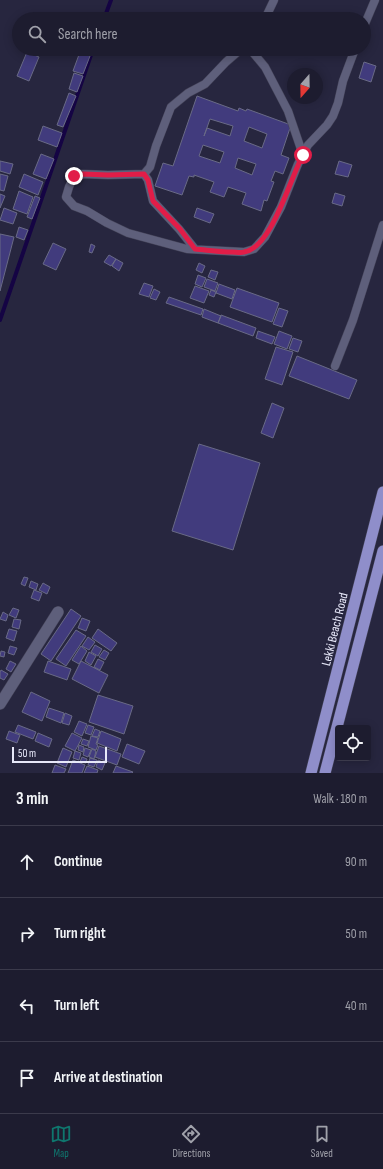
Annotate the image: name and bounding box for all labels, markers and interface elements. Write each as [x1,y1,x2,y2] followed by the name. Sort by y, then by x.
[12,12,371,56] search box
[26,23,48,45] icon: search
[58,25,118,44] text: Search here
[287,68,323,104] north arrow
[294,146,312,164] route start
[65,167,83,185] route end
[318,591,352,667] street label: Lekki Beach Road
[335,725,371,761] map controls
[335,725,371,761] button: locate
[12,745,107,764] scale bar
[18,747,36,760] text: 50 m
[16,789,49,809] text: 3 min
[313,791,367,807] text: Walk · 180 m
[16,851,38,873] icon: ahead
[54,852,103,871] text: Continue
[345,854,367,870] text: 90 m
[16,923,38,945] icon: right
[54,924,106,943] text: Turn right
[346,926,367,942] text: 50 m
[16,995,38,1017] icon: left
[54,996,99,1015] text: Turn left
[345,998,367,1014] text: 40 m
[16,1067,38,1089] icon: arrive
[54,1068,163,1087] text: Arrive at destination
[50,1123,72,1160] tab: Map
[173,1123,210,1160] tab: Directions
[311,1123,333,1160] tab: Saved

